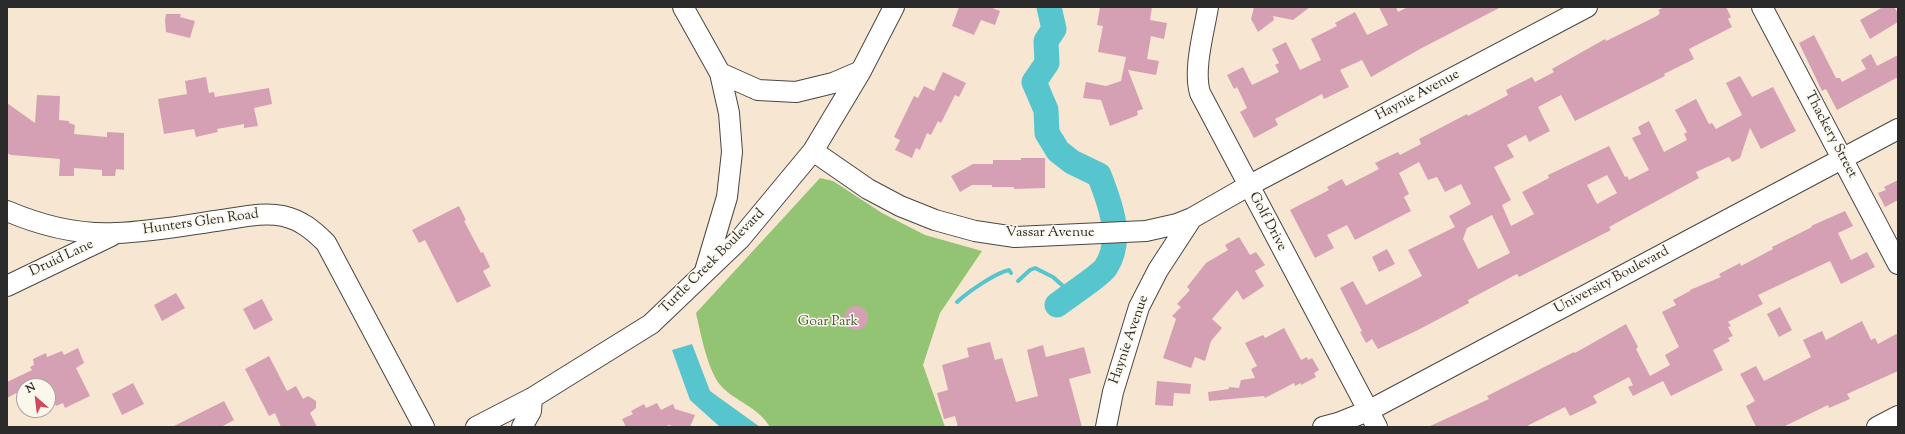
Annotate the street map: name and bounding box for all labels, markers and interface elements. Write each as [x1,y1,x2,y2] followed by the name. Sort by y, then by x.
[1373,67,1463,125] street label: Haynie Avenue
[1800,89,1860,181] street label: Thackery Street
[1244,190,1290,254] street label: Golf Drive
[657,206,769,318] street label: Turtle Creek Boulevard
[142,207,260,239] street label: Hunters Glen Road
[1005,226,1095,242] street label: Vassar Avenue
[27,237,97,281] street label: Druid Lane
[1552,244,1672,318] street label: University Boulevard
[1107,293,1153,387] street label: Haynie Avenue
[798,315,858,331] park label: Goar Park
[16,378,56,418] north arrow
[23,379,38,397] text: N

